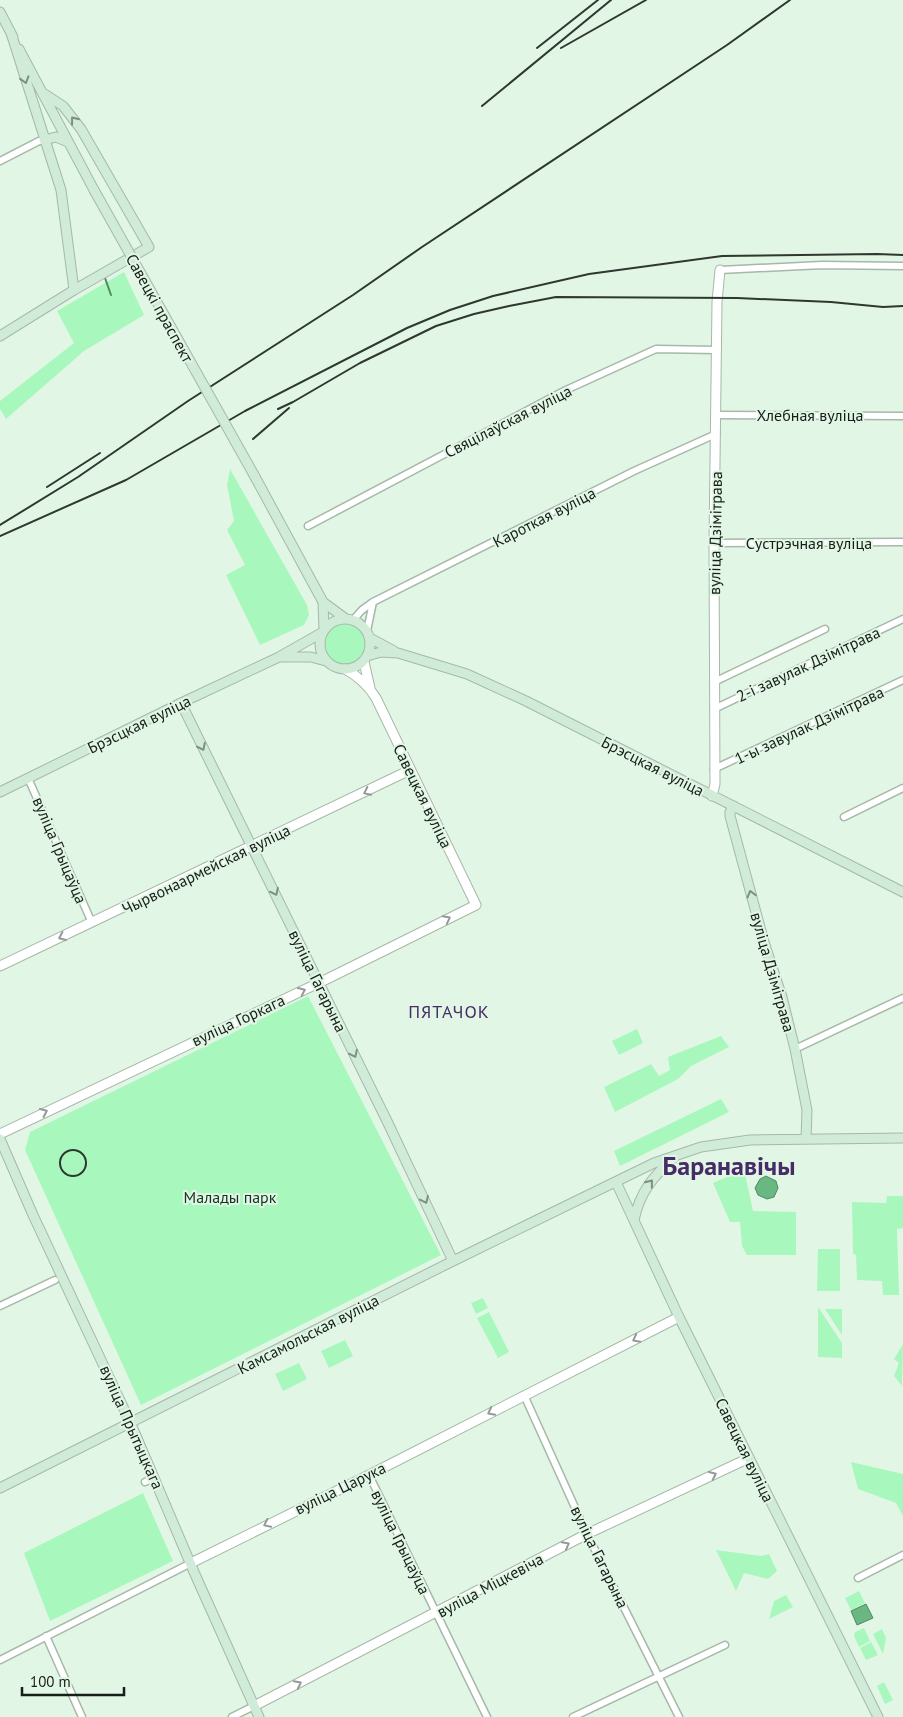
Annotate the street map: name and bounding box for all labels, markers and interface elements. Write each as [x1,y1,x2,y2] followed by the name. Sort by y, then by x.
[19,75,29,83] one-way arrow
[71,116,80,126] one-way arrow
[122,250,198,366] street label: Савецкі праспект
[441,380,575,462] street label: Свяцілаўская вуліца
[757,405,864,425] street label: Хлебная вуліца
[704,471,726,595] street label: вуліца Дзімітрава
[489,482,599,552] street label: Кароткая вуліца
[746,533,872,553] street label: Сустрэчная вуліца
[733,622,883,706] street label: 2-і завулак Дзімітрава
[731,682,887,768] street label: 1-ы завулак Дзімітрава
[84,690,194,758] street label: Брэсцкая вуліца
[598,732,708,800] street label: Брэсцкая вуліца
[389,741,457,851] street label: Савецкая вуліца
[196,742,206,751] one-way arrow
[363,785,372,795] one-way arrow
[29,794,91,906] street label: вуліца Грыцаўца
[119,820,293,918] street label: Чырвонаармейская вуліца
[269,887,279,896] one-way arrow
[747,890,757,898] one-way arrow
[746,910,800,1034] street label: вуліца Дзімітрава
[442,914,451,925] one-way arrow
[285,927,351,1035] street label: вуліца Гагарына
[58,931,67,941] one-way arrow
[296,987,305,997] one-way arrow
[188,990,288,1050] street label: вуліца Горкага
[408,1000,490,1023] district label: ПЯТАЧОК
[348,1049,358,1058] one-way arrow
[39,1108,48,1119] one-way arrow
[662,1149,796,1182] district label: Баранавічы
[644,1180,653,1189] one-way arrow
[184,1187,277,1207] park label: Малады парк
[419,1195,430,1204] one-way arrow
[234,1290,382,1378] street label: Камсамольская вуліца
[632,1333,641,1343] one-way arrow
[96,1362,168,1492] street label: вуліца Прытыцкага
[711,1395,779,1505] street label: Савецкая вуліца
[487,1406,496,1416] one-way arrow
[291,1457,389,1519] street label: вуліца Царука
[708,1471,717,1481] one-way arrow
[367,1486,435,1598] street label: вуліца Грыцаўца
[567,1503,633,1611] street label: вуліца Гагарына
[264,1518,273,1528] one-way arrow
[561,1541,570,1551] one-way arrow
[433,1548,547,1622] street label: вуліца Міцкевіча
[22,1664,125,1696] scale bar
[30,1672,71,1691] text: 100 m
[292,1680,301,1690] one-way arrow

